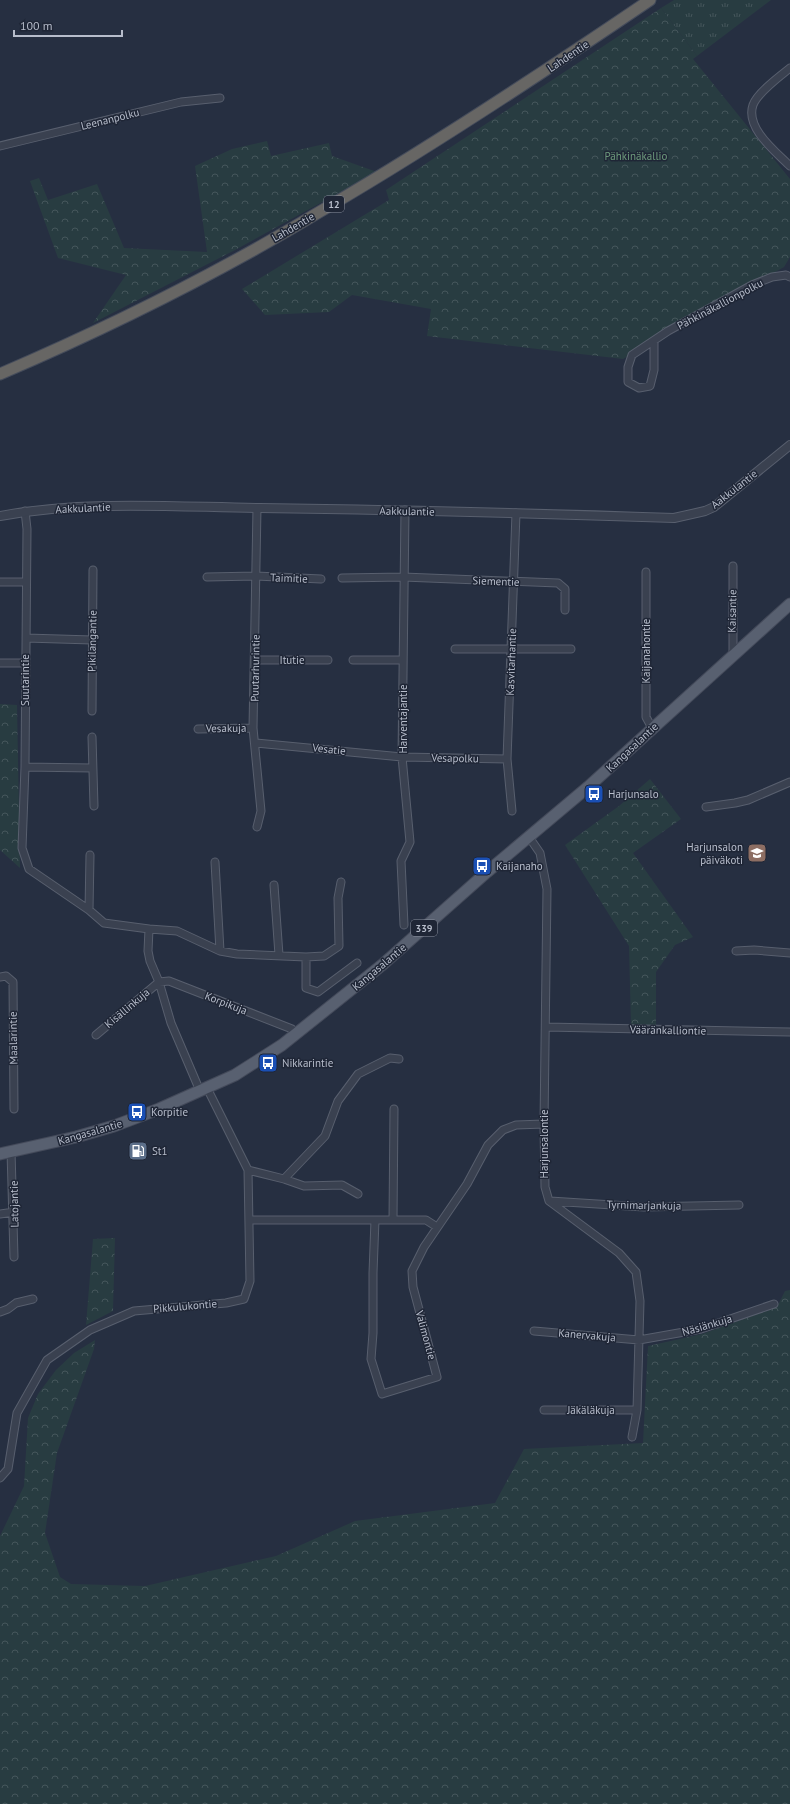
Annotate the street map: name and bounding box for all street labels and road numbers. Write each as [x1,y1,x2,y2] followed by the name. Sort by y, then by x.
[545,37,592,75] street label: Lahdentie
[79,105,141,133] street label: Leenanpolku
[324,196,344,212] road number: 12
[269,209,317,245] street label: Lahdentie
[675,275,765,333] street label: Pähkinäkallionpolku
[708,466,760,512] street label: Aakkulantie
[55,500,111,516] street label: Aakkulantie
[379,504,435,518] street label: Aakkulantie
[270,570,308,586] street label: Taimitie
[472,573,520,589] street label: Siementie
[725,589,739,633] street label: Kaisantie
[84,610,100,672] street label: Pikilangantie
[639,618,653,683] street label: Kaijanahontie
[503,628,519,696] street label: Kasvitarhantie
[247,634,263,702] street label: Puutarhurintie
[279,653,305,667] street label: Itutie
[18,654,32,706] street label: Suutarintie
[396,684,410,754] street label: Harventajantie
[603,719,661,775] street label: Kangasalantie
[204,721,247,735] street label: Vesakuja
[311,740,347,758] street label: Vesatie
[430,751,479,765] street label: Vesapolku
[411,920,437,936] road number: 339
[349,940,409,994] street label: Kangasalantie
[102,985,152,1031] street label: Kisällinkuja
[203,989,249,1017] street label: Korpikuja
[6,1011,20,1065] street label: Maalarintie
[629,1022,707,1038] street label: Vääränkalliontie
[537,1109,551,1178] street label: Harjunsalontie
[56,1116,124,1148] street label: Kangasalantie
[7,1180,21,1228] street label: Latojantie
[607,1197,681,1213] street label: Tyrnimarjankuja
[152,1296,218,1316] street label: Pikkulukontie
[412,1308,439,1362] street label: Valimontie
[680,1311,734,1339] street label: Näsiänkuja
[558,1326,616,1344] street label: Kanervakuja
[566,1403,615,1417] street label: Jäkäläkuja

